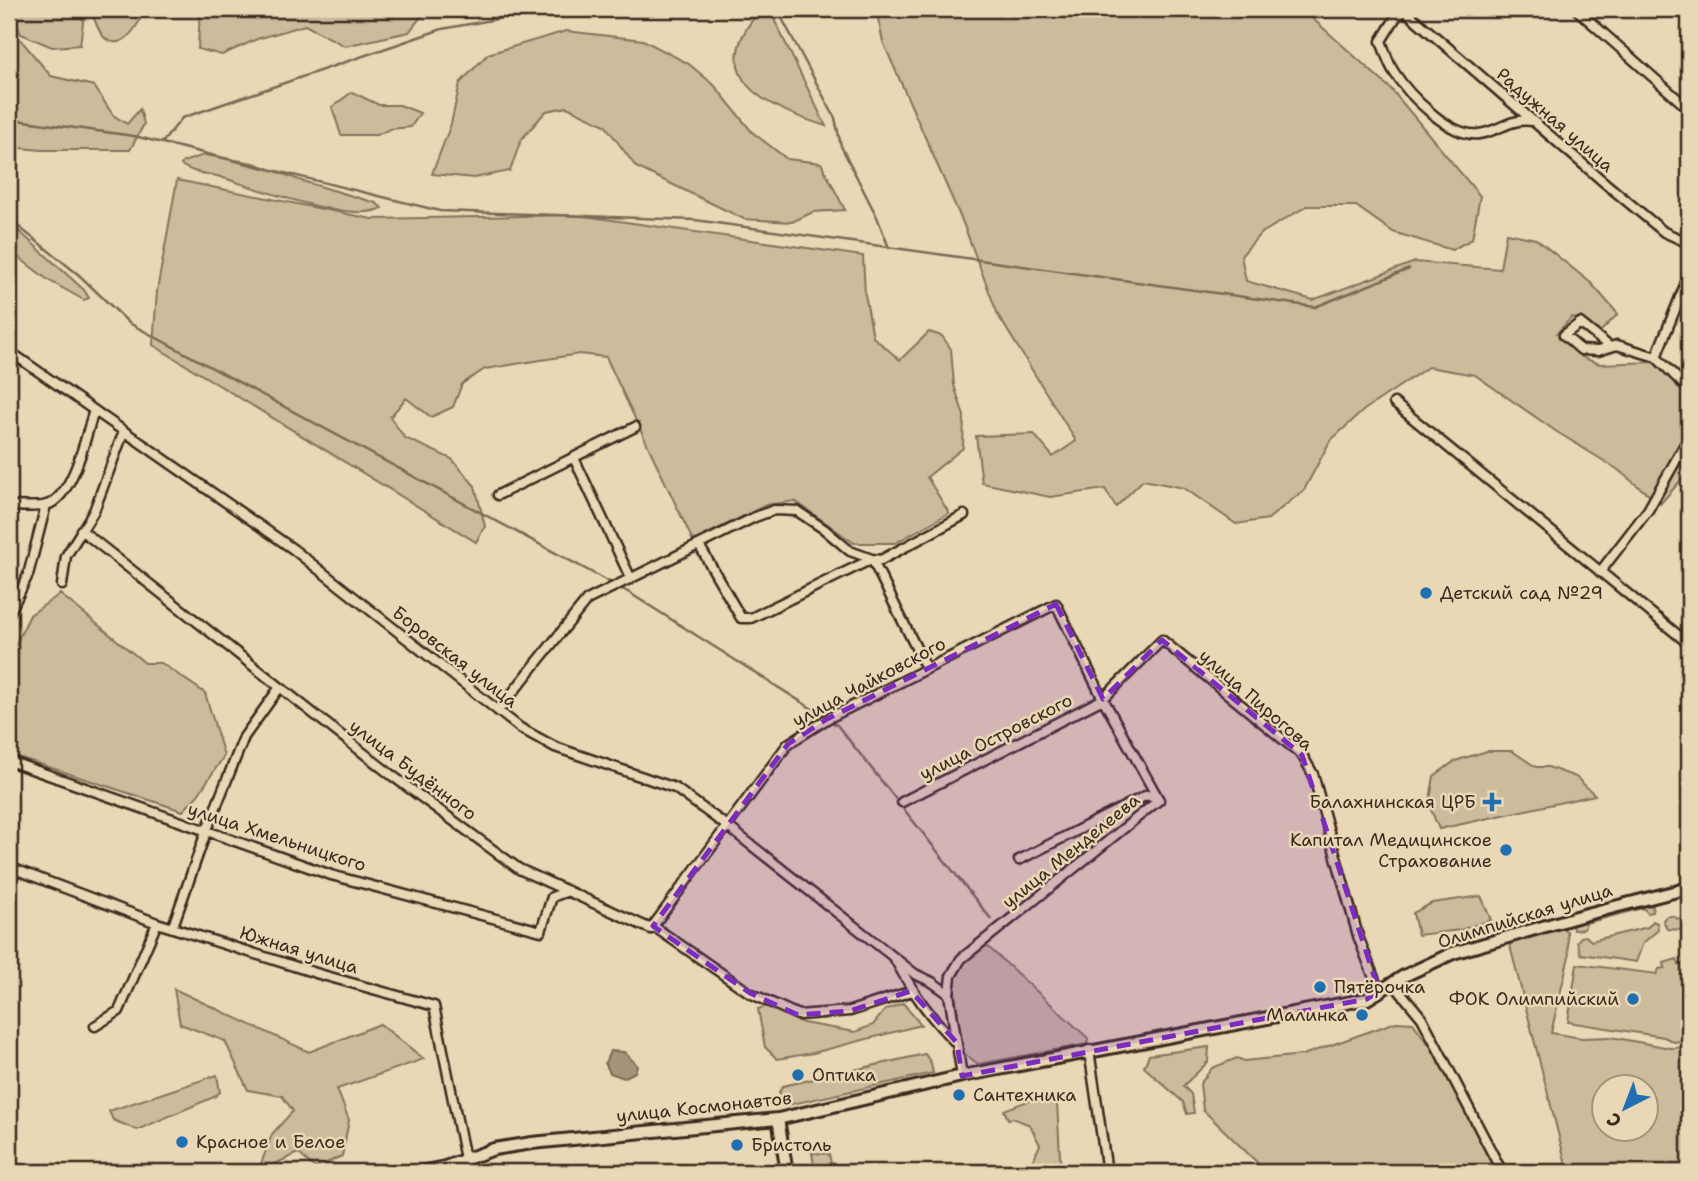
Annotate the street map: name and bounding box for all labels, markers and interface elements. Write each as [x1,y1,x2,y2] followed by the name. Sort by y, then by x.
[1491,62,1619,178] street label: Радужная улица
[1440,581,1603,605] place label: Детский сад №29
[1418,585,1434,601] marker: Детский сад №29
[387,601,523,713] street label: Боровская улица
[788,631,950,733] street label: улица Чайковского
[1194,644,1318,756] street label: улица Пирогова
[915,688,1077,786] street label: улица Островского
[344,714,482,826] street label: улица Будённого
[997,788,1145,914] street label: улица Менделеева
[1309,790,1476,814] place label: Балахнинская ЦРБ
[1482,792,1502,812] marker: Балахнинская ЦРБ
[185,797,369,877] street label: улица Хмельницкого
[1290,828,1492,873] place label: Капитал Медицинское Страхование
[1498,842,1514,858] marker: Капитал Медицинское Страхование
[1435,878,1615,954] street label: Олимпийская улица
[237,921,361,979] street label: Южная улица
[1334,975,1425,999] place label: Пятёрочка
[1312,979,1328,995] marker: Пятёрочка
[1449,987,1619,1011] place label: ФОК Олимпийский
[1625,991,1641,1007] marker: ФОК Олимпийский
[1266,1003,1348,1027] place label: Малинка
[1354,1007,1370,1023] marker: Малинка
[812,1063,876,1087] place label: Оптика
[790,1067,806,1083] marker: Оптика
[1590,1072,1660,1142] north arrow
[973,1083,1077,1107] place label: Сантехника
[615,1086,793,1128] street label: улица Космонавтов
[951,1087,967,1103] marker: Сантехника
[1601,1107,1627,1133] text: С
[196,1130,345,1154] place label: Красное и Белое
[751,1133,832,1157] place label: Бристоль
[174,1134,190,1150] marker: Красное и Белое
[729,1137,745,1153] marker: Бристоль

